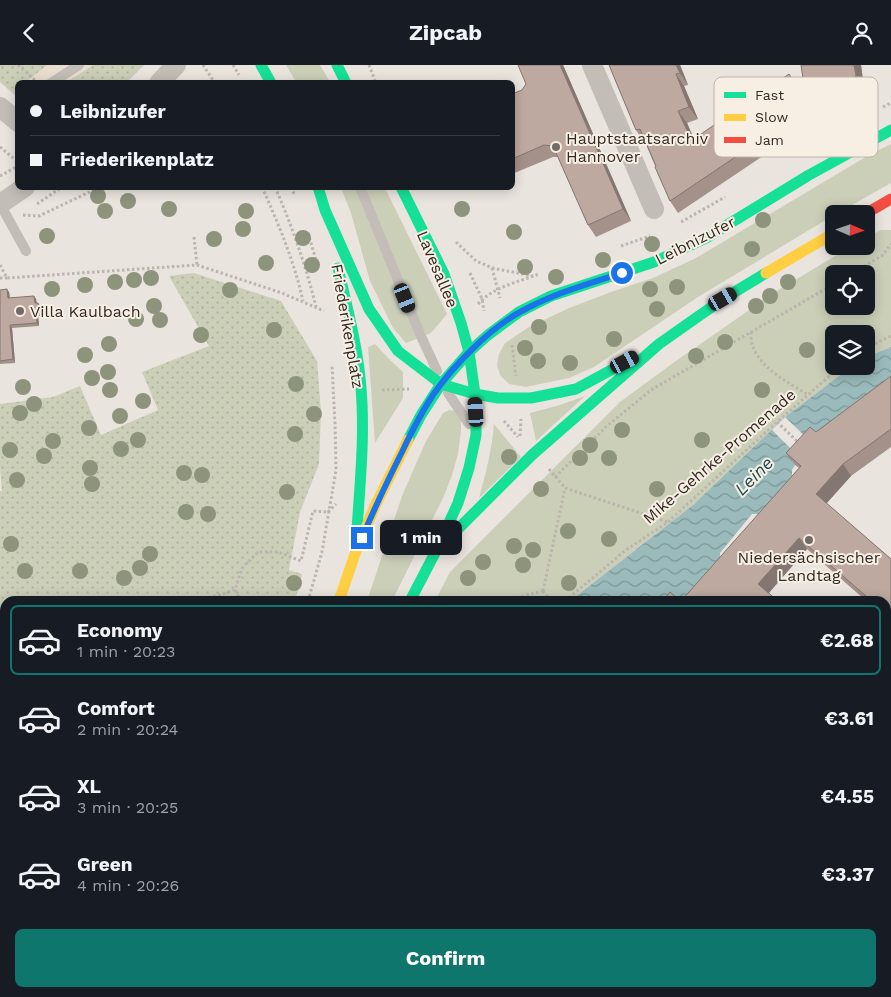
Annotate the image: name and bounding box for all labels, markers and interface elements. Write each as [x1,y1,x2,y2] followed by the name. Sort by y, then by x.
[15,19,43,47] icon: back
[848,19,876,47] icon: person
[409,20,482,45] text: Zipcab
[714,77,878,157] legend
[755,87,784,103] text: Fast
[60,100,166,123] text: Leibnizufer
[755,109,788,125] text: Slow
[566,129,709,166] place label: Hauptstaatsarchiv Hannover
[755,132,784,148] text: Jam
[550,141,562,153] marker: Hauptstaatsarchiv Hannover
[60,148,214,171] text: Friederikenplatz
[825,205,875,255] north arrow
[825,205,875,375] map controls
[652,212,739,269] street label: Leibnizufer
[413,228,462,310] street label: Lavesallee
[327,262,368,390] street label: Friederikenplatz
[611,262,633,284] route start
[825,265,875,315] button: locate
[392,281,417,315] car
[706,285,739,313] car
[30,302,141,321] place label: Villa Kaulbach
[14,305,26,317] marker: Villa Kaulbach
[825,325,875,375] button: layers
[608,348,641,376] car
[639,385,799,528] street label: Mike-Gehrke-Promenade
[467,397,484,427] car
[730,452,777,499] water label: Leine
[380,521,462,555] callout: 1 min
[351,527,373,549] route end
[400,528,442,547] text: 1 min
[803,534,815,546] marker: Niedersächsischer Landtag
[738,548,881,585] place label: Niedersächsischer Landtag
[17,618,62,663] icon: car
[77,619,162,642] text: Economy
[820,629,874,652] text: €2.68
[77,642,175,661] text: 1 min · 20:23
[17,696,62,741] icon: car
[77,697,155,720] text: Comfort
[824,707,874,730] text: €3.61
[77,720,178,739] text: 2 min · 20:24
[17,774,62,819] icon: car
[77,775,101,798] text: XL
[821,785,874,808] text: €4.55
[77,798,178,817] text: 3 min · 20:25
[17,852,62,897] icon: car
[77,853,133,876] text: Green
[822,863,874,886] text: €3.37
[77,876,179,895] text: 4 min · 20:26
[15,929,876,987] button: Confirm

